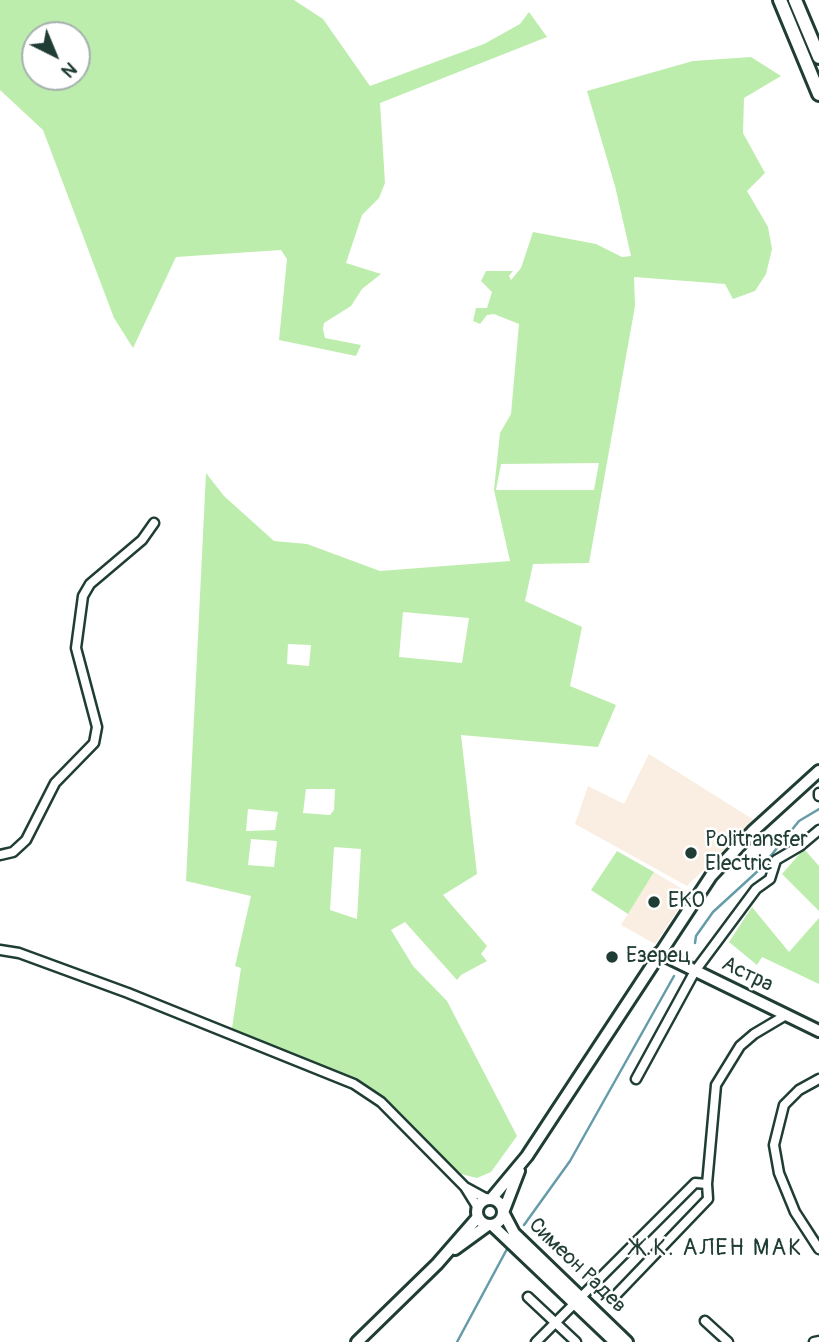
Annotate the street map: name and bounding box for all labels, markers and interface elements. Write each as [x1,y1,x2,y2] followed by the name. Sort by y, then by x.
[21,21,91,91] north arrow
[56,57,82,83] text: N
[705,828,808,878] place label: Politransfer Electric
[683,845,699,861] marker: Politransfer Electric
[668,889,705,915] place label: EKO
[646,894,662,910] marker: EKO
[626,944,691,970] place label: Езерец
[604,949,620,965] marker: Езерец
[717,952,777,998] street label: Астра
[523,1213,631,1319] street label: Симеон Радев
[632,1235,802,1263] district label: Ж.К. АЛЕН МАК

